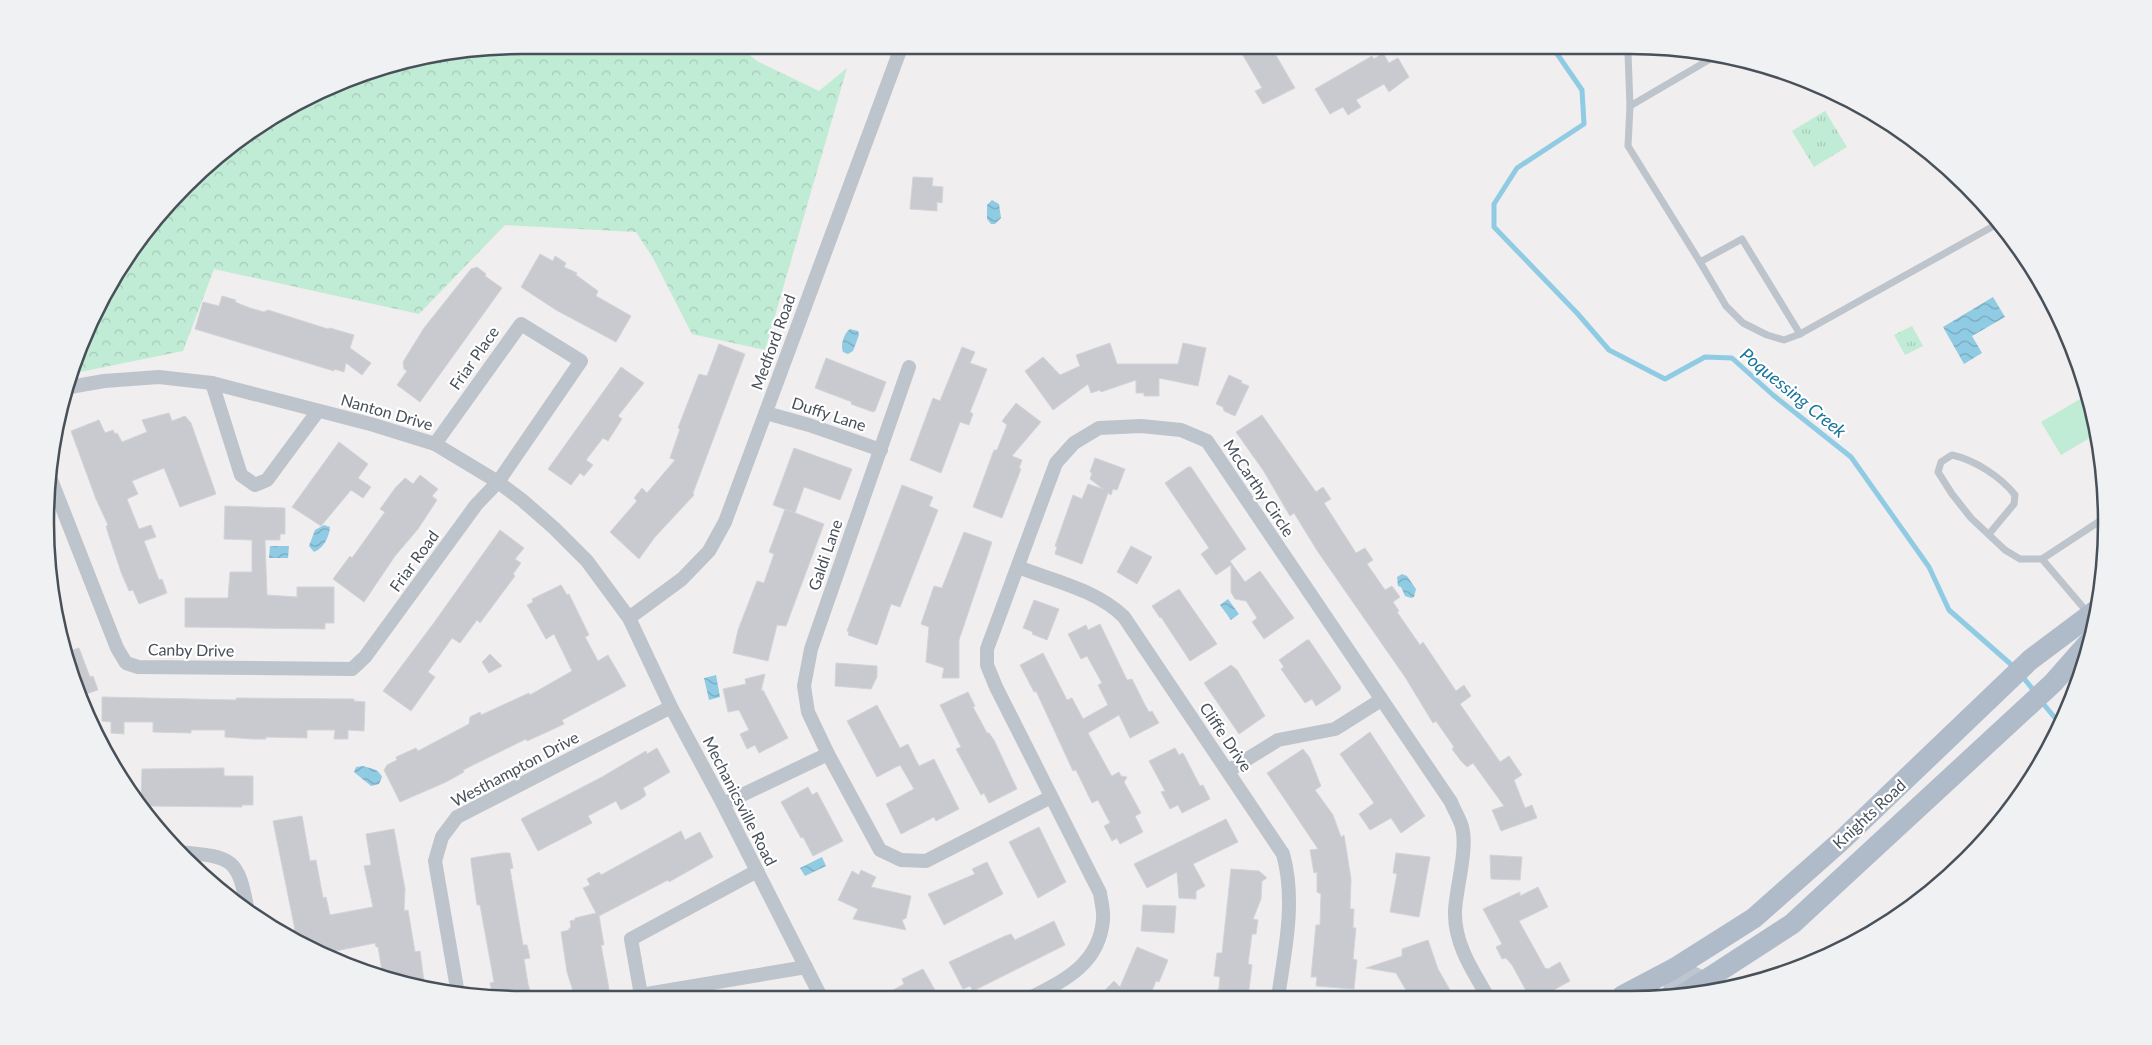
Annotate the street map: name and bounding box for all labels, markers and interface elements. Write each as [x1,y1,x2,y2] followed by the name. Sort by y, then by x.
[746,291,799,392] street label: Medford Road
[445,322,502,393] street label: Friar Place
[1736,343,1851,442] water label: Poquessing Creek
[339,389,435,434] street label: Nanton Drive
[790,393,869,434] street label: Duffy Lane
[1220,436,1299,540] street label: McCarthy Circle
[804,517,846,593] street label: Galdi Lane
[385,526,442,595] street label: Friar Road
[148,639,234,660] street label: Canby Drive
[1196,699,1256,775] street label: Cliffe Drive
[448,727,582,810] street label: Westhampton Drive
[700,733,781,869] street label: Mechanicsville Road
[1828,775,1909,852] street label: Knights Road

